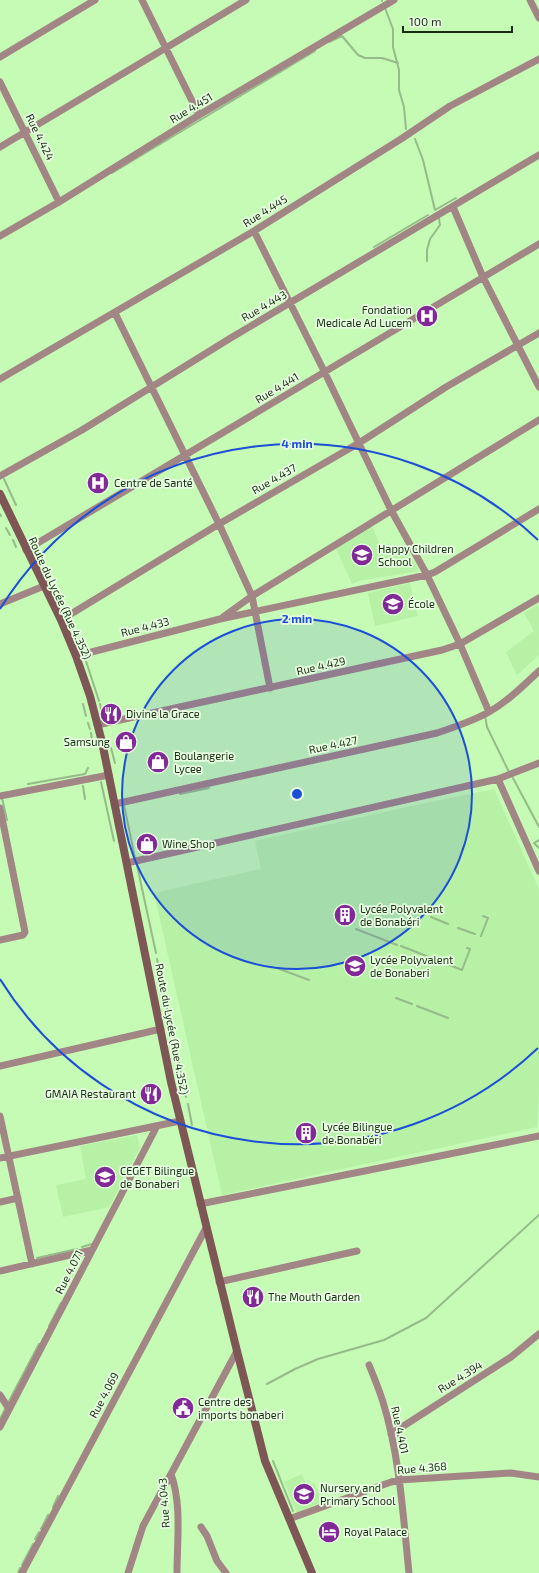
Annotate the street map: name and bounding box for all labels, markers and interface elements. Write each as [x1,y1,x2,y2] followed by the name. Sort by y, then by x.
[403,8,512,34] scale bar
[409,14,441,28] text: 100 m
[167,90,215,125] street label: Rue 4.451
[24,111,57,162] street label: Rue 4.424
[240,192,289,229] street label: Rue 4.445
[239,287,289,324] street label: Rue 4.443
[316,303,412,329] place label: Fondation Medicale Ad Lucem
[414,303,440,329] hospital icon: Fondation Medicale Ad Lucem
[253,370,301,406] street label: Rue 4.441
[281,436,313,450] text: 4 min
[249,460,299,496] street label: Rue 4.437
[85,470,111,496] hospital icon: Centre de Santé
[114,476,193,489] place label: Centre de Santé
[26,534,95,661] street label: Route du Lycée (Rue 4.352)
[349,542,375,568] school or university icon: Happy Children School
[378,542,454,568] place label: Happy Children School
[380,591,406,617] school or university icon: École
[408,597,435,610] place label: École
[282,611,312,625] text: 2 min
[119,614,171,639] street label: Rue 4.433
[295,654,347,677] street label: Rue 4.429
[98,701,124,727] restaurant icon: Divine la Grace
[126,707,200,720] place label: Divine la Grace
[113,729,139,755] shop icon: Samsung
[307,733,359,756] street label: Rue 4.427
[64,735,110,748] place label: Samsung
[145,749,171,775] shop icon: Boulangerie Lycee
[174,749,234,775] place label: Boulangerie Lycee
[290,787,304,801] centre of rings
[134,831,160,857] shop icon: Wine Shop
[162,837,215,850] place label: Wine Shop
[332,902,358,928] building icon: Lycée Polyvalent de Bonabéri
[360,902,443,928] place label: Lycée Polyvalent de Bonabéri
[342,953,368,979] school or university icon: Lycée Polyvalent de Bonaberi
[370,953,453,979] place label: Lycée Polyvalent de Bonaberi
[153,962,192,1096] street label: Route du Lycée (Rue 4.352)
[138,1081,164,1107] restaurant icon: GMAIA Restaurant
[45,1087,136,1100] place label: GMAIA Restaurant
[293,1120,319,1146] building icon: Lycée Bilingue de Bonabéri
[322,1120,393,1146] place label: Lycée Bilingue de Bonabéri
[92,1164,118,1190] school or university icon: CEGET Bilingue de Bonaberi
[120,1164,194,1190] place label: CEGET Bilingue de Bonaberi
[52,1248,85,1296] street label: Rue 4.071
[240,1284,266,1310] restaurant icon: The Mouth Garden
[268,1290,360,1303] place label: The Mouth Garden
[435,1358,485,1395] street label: Rue 4.394
[86,1370,121,1420] street label: Rue 4.069
[170,1395,196,1421] public building icon: Centre des imports bonaberi
[198,1395,284,1421] place label: Centre des imports bonaberi
[389,1405,412,1455] street label: Rue 4.401
[397,1459,447,1476] street label: Rue 4.368
[155,1478,172,1529] street label: Rue 4.043
[291,1481,317,1507] school or university icon: Nursery and Primary School
[320,1481,396,1507] place label: Nursery and Primary School
[316,1519,342,1545] hotel icon: Royal Palace
[344,1525,407,1538] place label: Royal Palace

